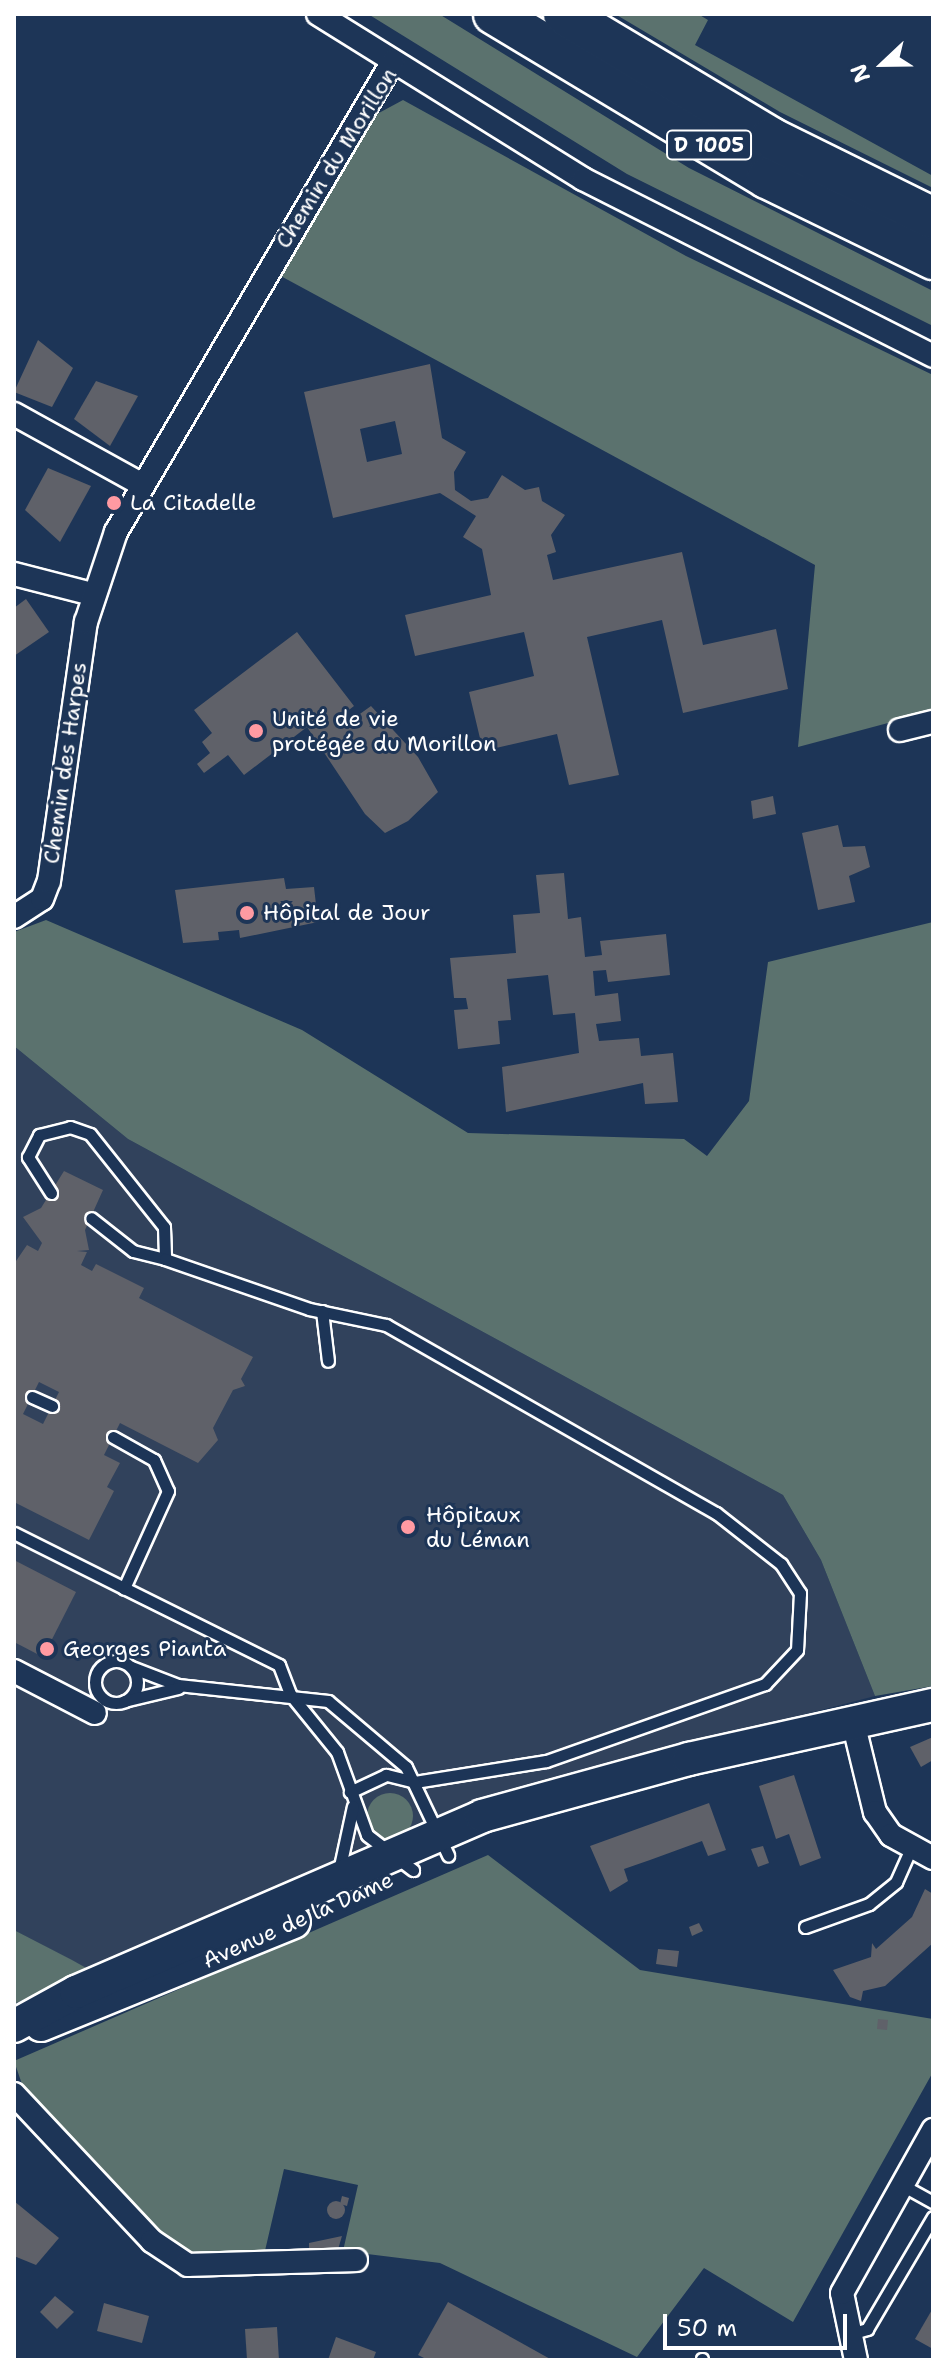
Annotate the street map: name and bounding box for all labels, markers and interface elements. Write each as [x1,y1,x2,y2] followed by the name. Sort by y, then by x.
[843,24,923,104] north arrow
[844,60,877,87] text: N
[270,63,402,253] street label: Chemin du Morillon
[665,129,753,161] road number: D 1005
[130,490,256,516] place label: La Citadelle
[105,494,123,512] marker: La Citadelle
[38,660,92,866] street label: Chemin des Harpes
[272,705,496,756] place label: Unité de vie protégée du Morillon
[247,722,265,740] marker: Unité de vie protégée du Morillon
[263,900,430,926] place label: Hôpital de Jour
[238,904,256,922] marker: Hôpital de Jour
[426,1501,530,1552] place label: Hôpitaux du Léman
[397,1516,419,1538] marker: Hôpitaux du Léman
[63,1636,226,1662] place label: Georges Pianta
[38,1640,56,1658] marker: Georges Pianta
[199,1866,397,1974] street label: Avenue de la Dame
[667,2298,851,2348] scale bar
[677,2312,737,2344] text: 50 m

